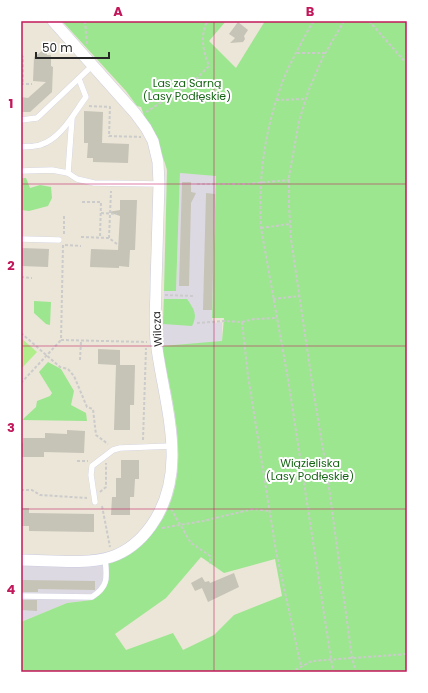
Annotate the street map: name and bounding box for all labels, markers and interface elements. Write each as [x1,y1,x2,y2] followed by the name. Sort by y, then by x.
[113,2,123,21] text: A
[306,2,315,21] text: B
[36,34,109,60] scale bar
[42,39,73,56] text: 50 m
[143,75,231,104] park label: Las za Sarną (Lasy Podłęskie)
[9,94,13,113] text: 1
[7,256,15,275] text: 2
[148,311,166,347] street label: Wilcza
[7,418,15,437] text: 3
[266,455,354,484] park label: Wiązieliska (Lasy Podłęskie)
[7,580,16,599] text: 4

